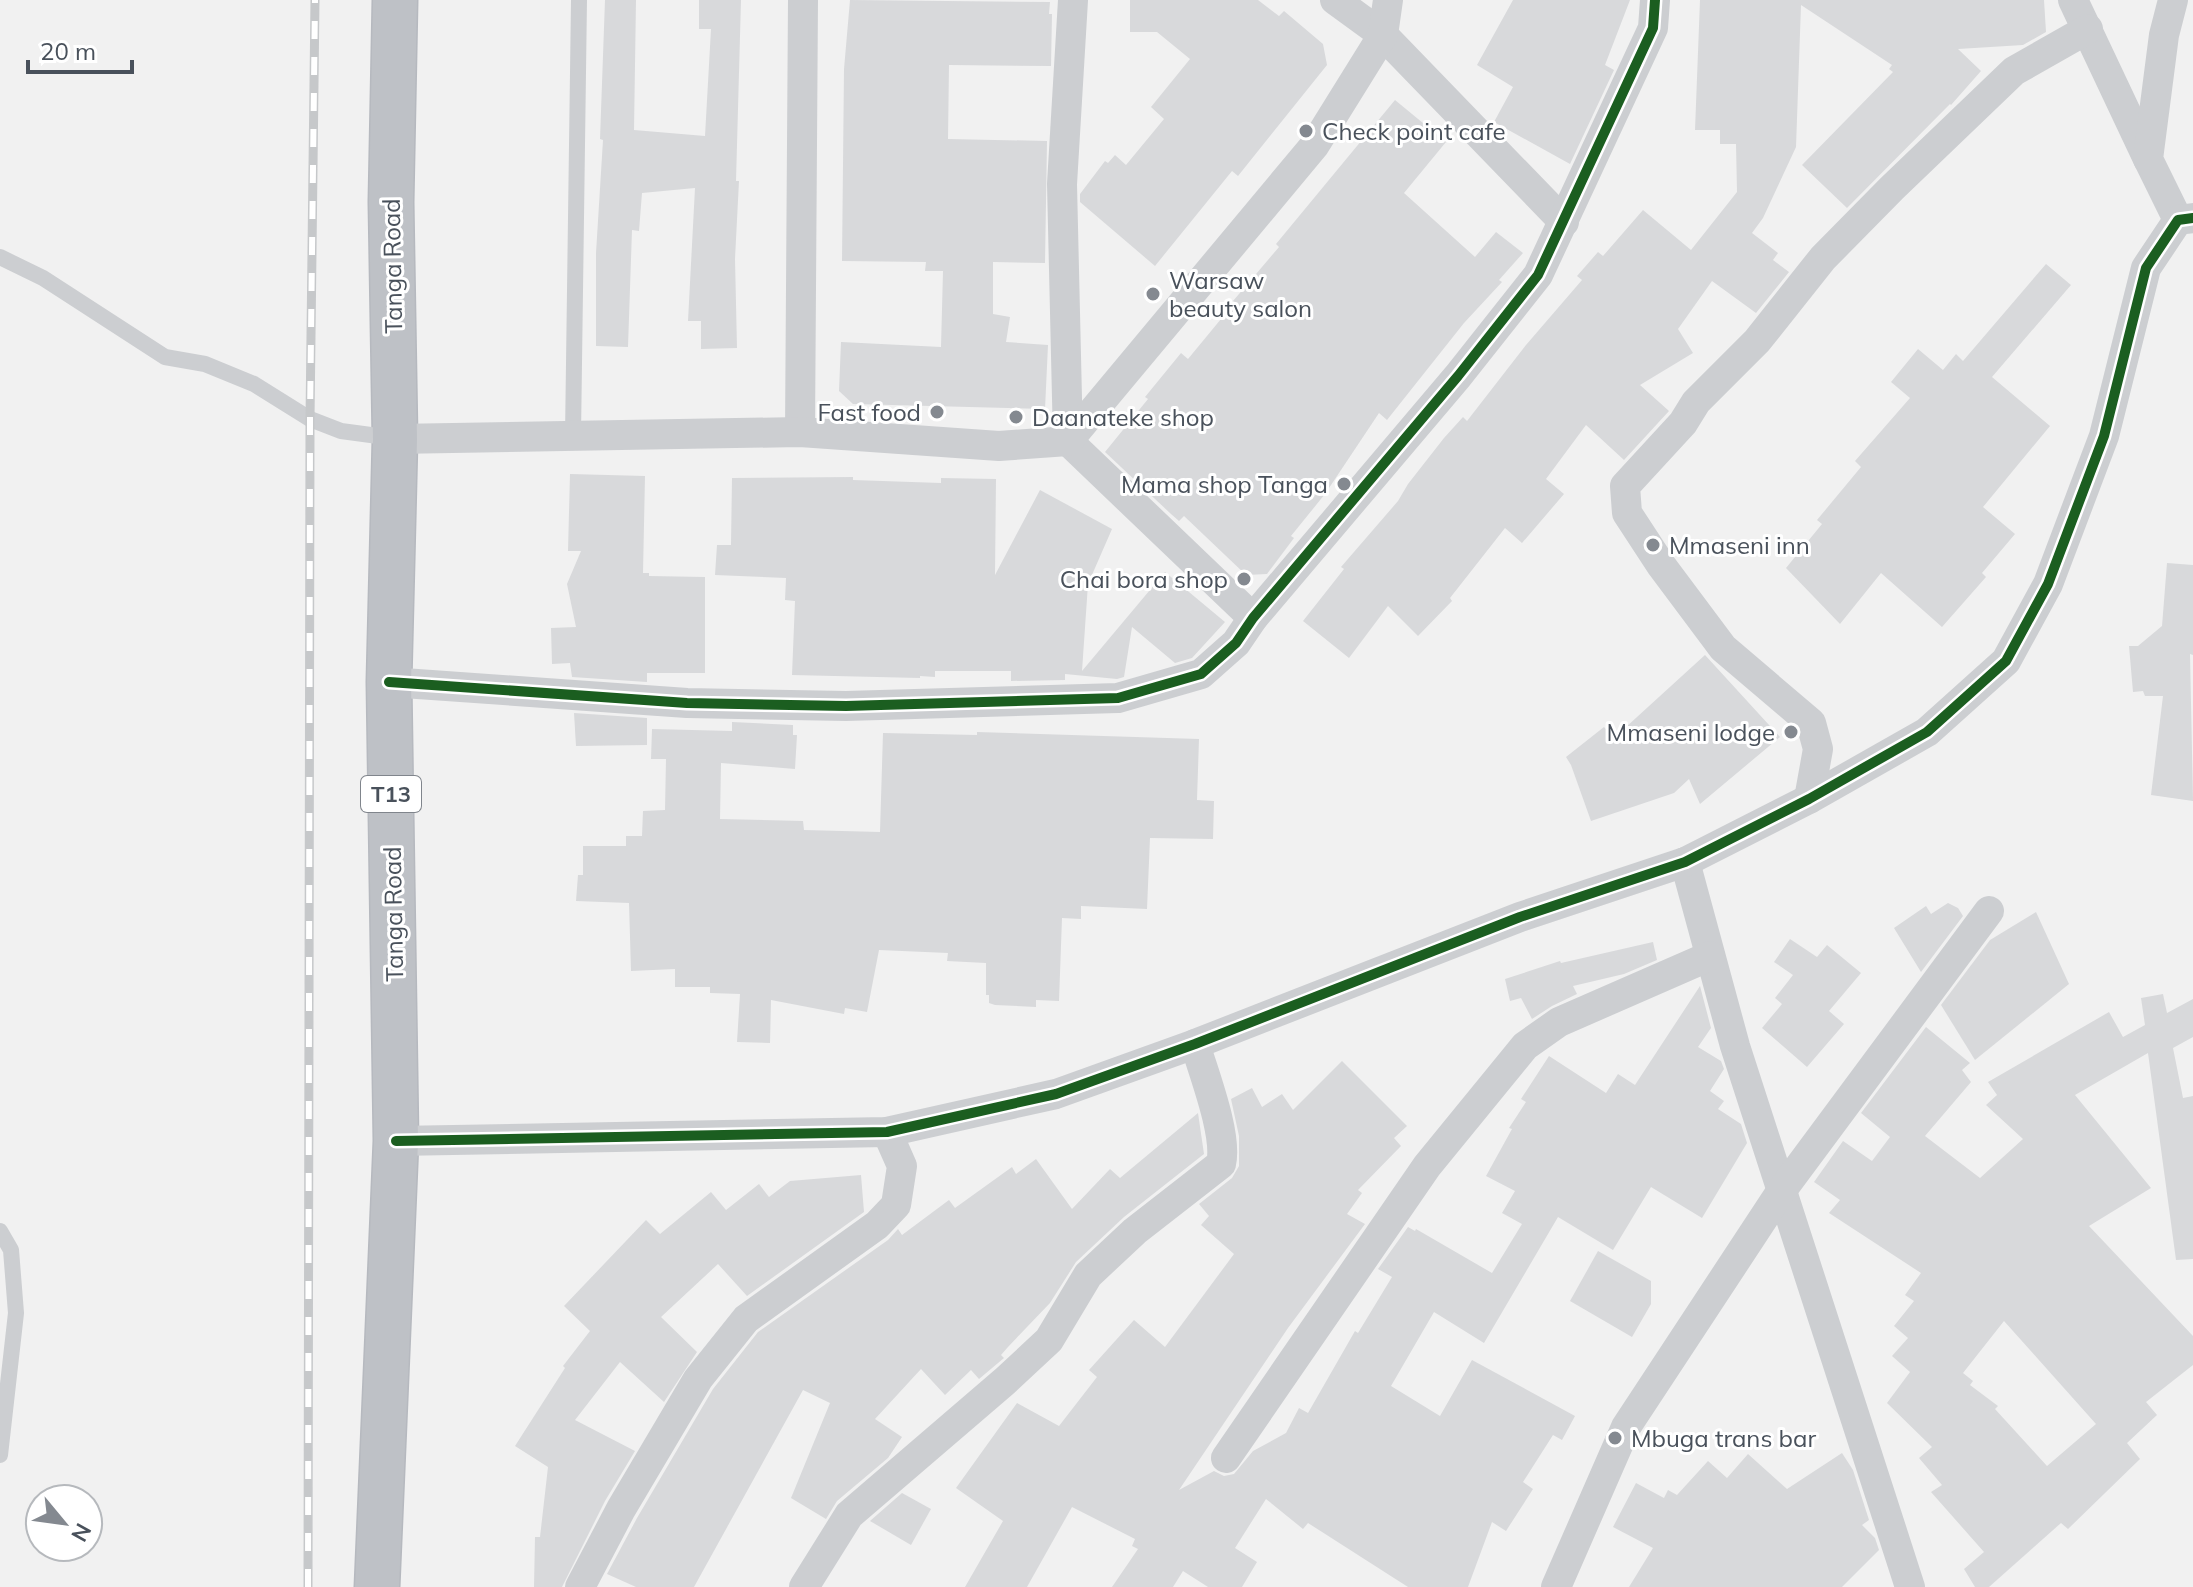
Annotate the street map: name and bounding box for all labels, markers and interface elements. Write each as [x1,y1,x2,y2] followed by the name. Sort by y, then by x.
[28,24,132,74] scale bar
[40,36,96,66] text: 20 m
[1322,116,1506,146] place label: Check point cafe
[1297,122,1315,140] marker: Check point cafe
[376,198,408,334] street label: Tanga Road
[1169,265,1312,323] place label: Warsaw beauty salon
[1144,285,1162,303] marker: Warsaw beauty salon
[818,397,921,427] place label: Fast food
[1032,402,1214,432] place label: Daanateke shop
[928,403,946,421] marker: Fast food
[1007,408,1025,426] marker: Daanateke shop
[1121,469,1328,499] place label: Mama shop Tanga
[1335,475,1353,493] marker: Mama shop Tanga
[1669,530,1810,560] place label: Mmaseni inn
[1644,536,1662,554] marker: Mmaseni inn
[1060,564,1228,594] place label: Chai bora shop
[1235,570,1253,588] marker: Chai bora shop
[1607,717,1775,747] place label: Mmaseni lodge
[1782,723,1800,741] marker: Mmaseni lodge
[361,776,421,812] road number: T13
[377,846,409,982] street label: Tanga Road
[1631,1423,1816,1453] place label: Mbuga trans bar
[1606,1429,1624,1447] marker: Mbuga trans bar
[24,1483,104,1563] north arrow
[65,1519,98,1547] text: N

